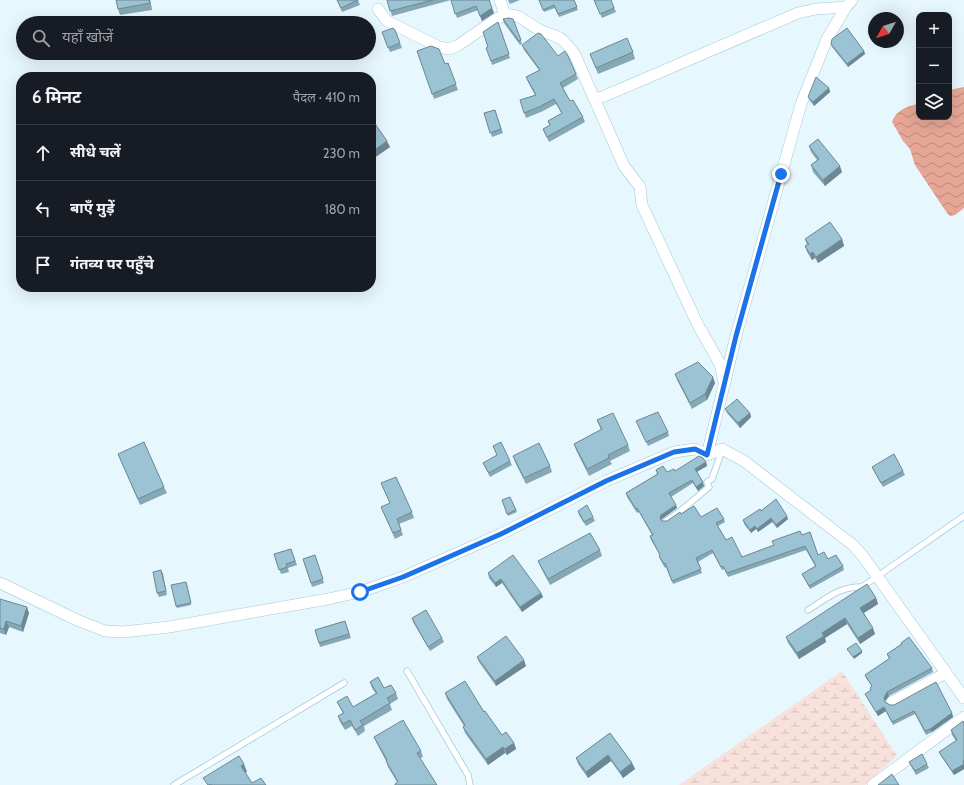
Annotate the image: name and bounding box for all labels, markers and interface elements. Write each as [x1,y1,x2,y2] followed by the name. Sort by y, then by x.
[868,12,904,48] north arrow
[916,12,952,120] map controls
[916,12,952,48] button: +
[16,16,376,60] search box
[30,27,52,49] icon: search
[62,28,113,46] text: यहाँ खोजें
[916,48,952,84] button: −
[916,84,952,120] button: layers
[32,87,81,107] text: 6 मिनट
[293,89,360,105] text: पैदल · 410 m
[32,142,54,164] icon: ahead
[70,143,121,161] text: सीधे चलें
[323,145,360,161] text: 230 m
[772,165,790,183] route end
[32,198,54,220] icon: left
[70,199,115,217] text: बाएँ मुड़ें
[324,201,360,217] text: 180 m
[32,254,54,276] icon: arrive
[70,255,154,273] text: गंतव्य पर पहुँचे
[351,583,369,601] route start

